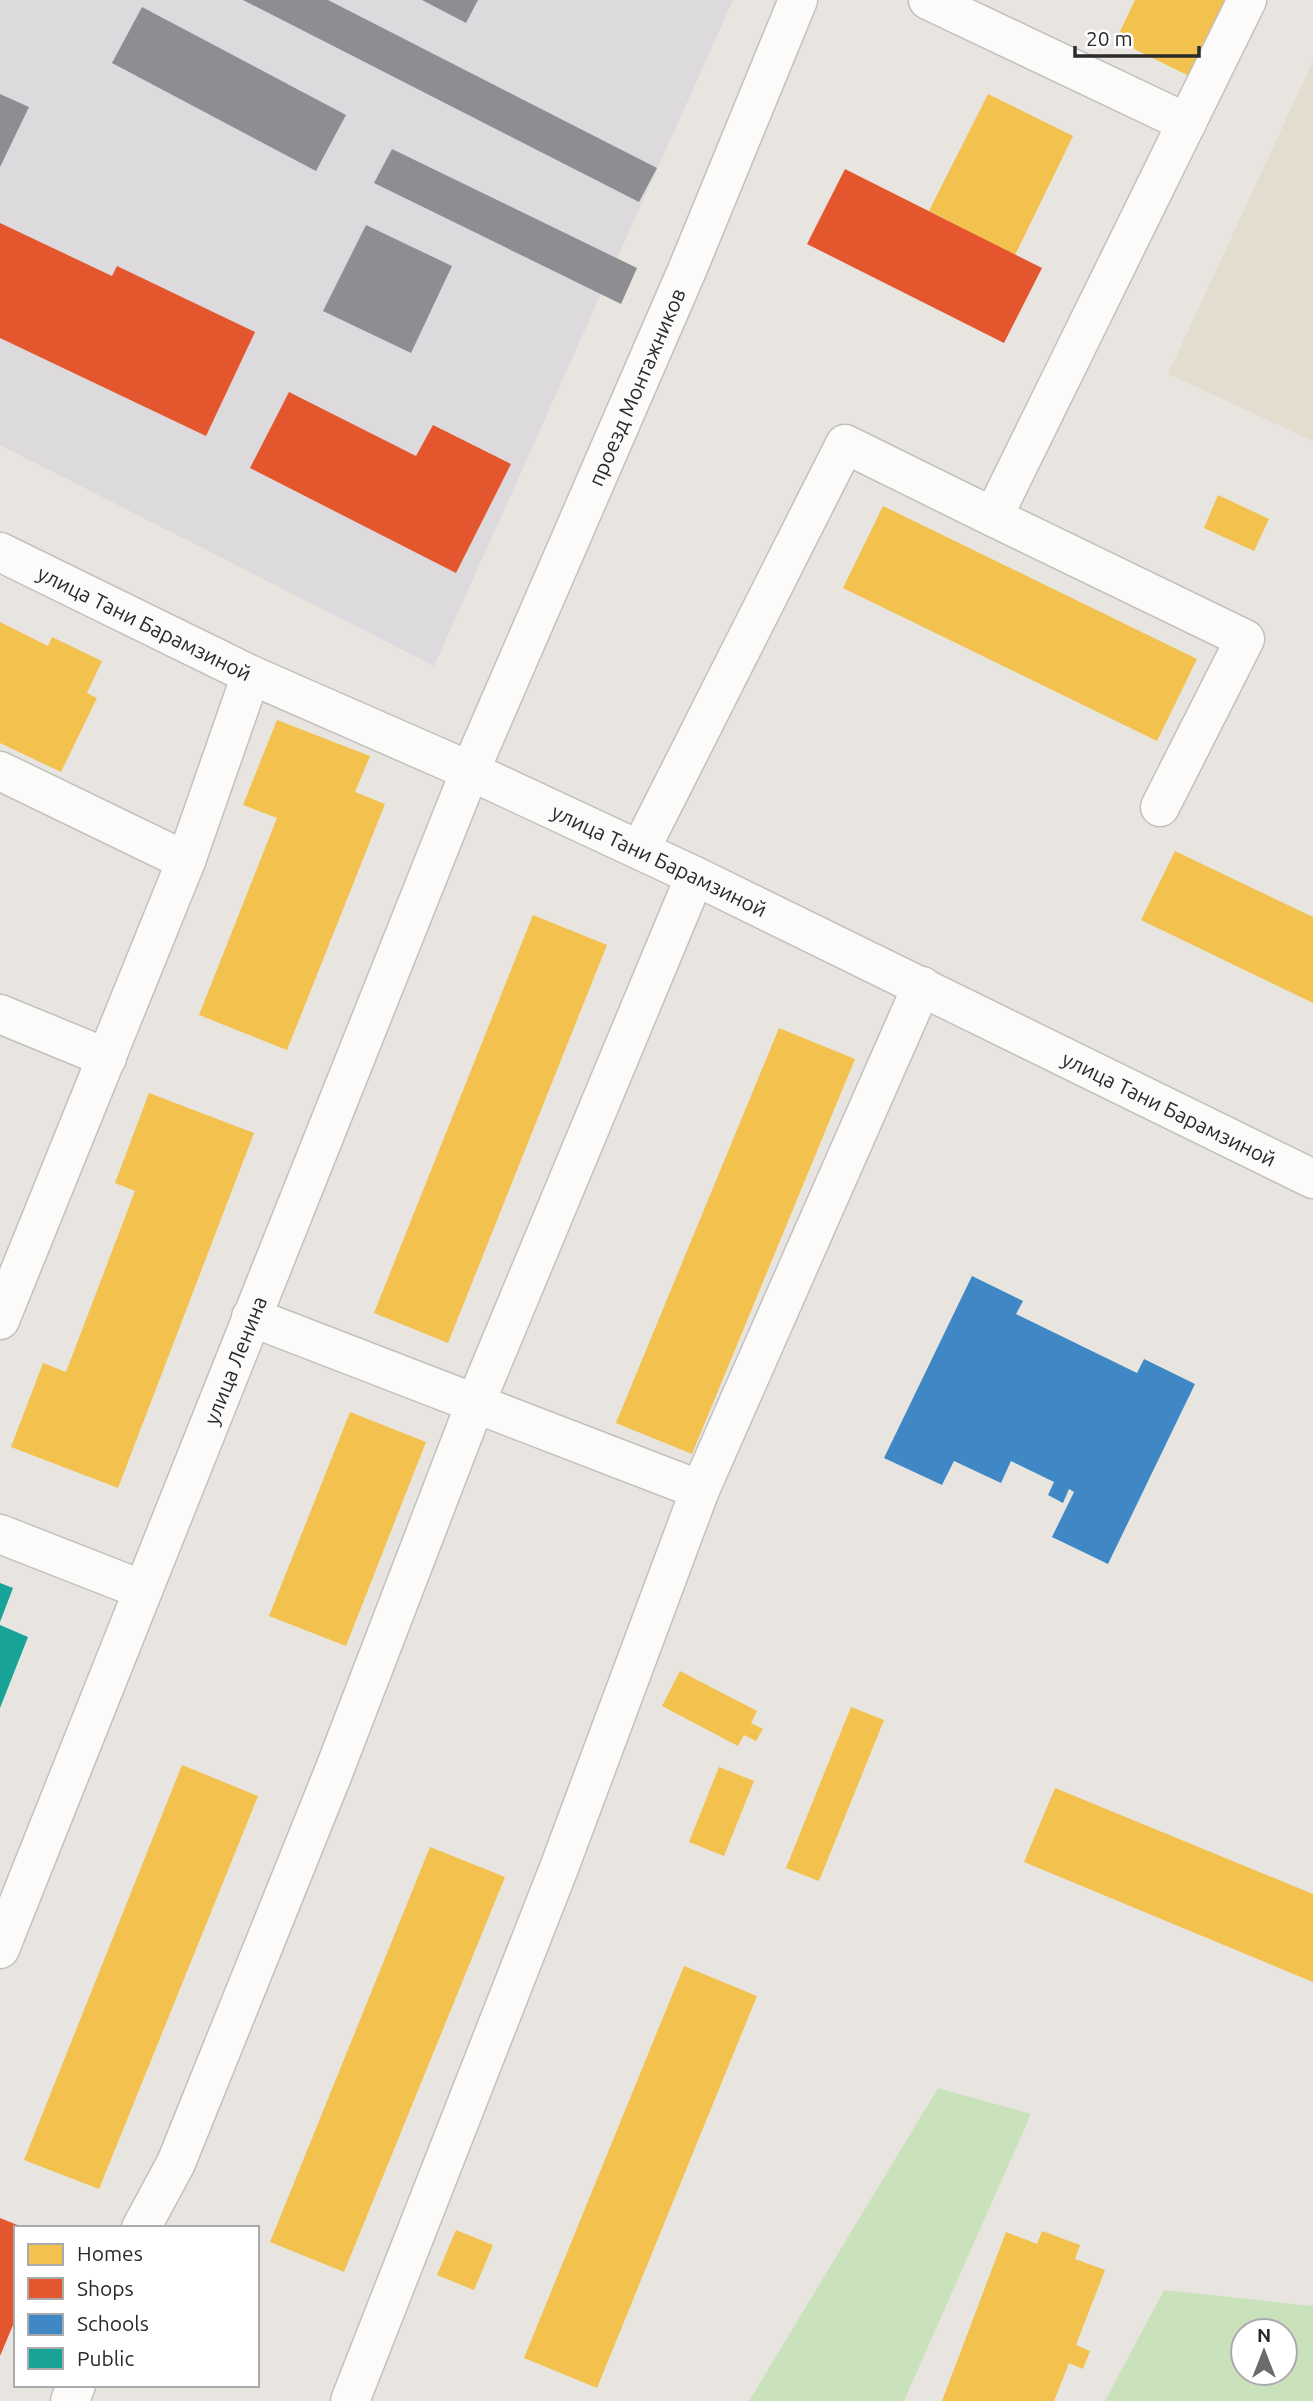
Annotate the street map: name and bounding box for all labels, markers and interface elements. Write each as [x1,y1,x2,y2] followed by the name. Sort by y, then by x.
[1075,14,1199,58] scale bar
[1086,26,1133,50] text: 20 m
[583,284,690,489] street label: проезд Монтажников
[34,560,255,685] street label: улица Тани Барамзиной
[548,799,771,921] street label: улица Тани Барамзиной
[1058,1046,1280,1171] street label: улица Тани Барамзиной
[199,1292,271,1428] street label: улица Ленина
[14,2226,259,2387] legend
[77,2241,143,2265] text: Homes
[77,2276,134,2300] text: Shops
[77,2311,149,2335] text: Schools
[1229,2317,1299,2387] north arrow
[1257,2324,1271,2346] text: N
[77,2346,134,2370] text: Public

